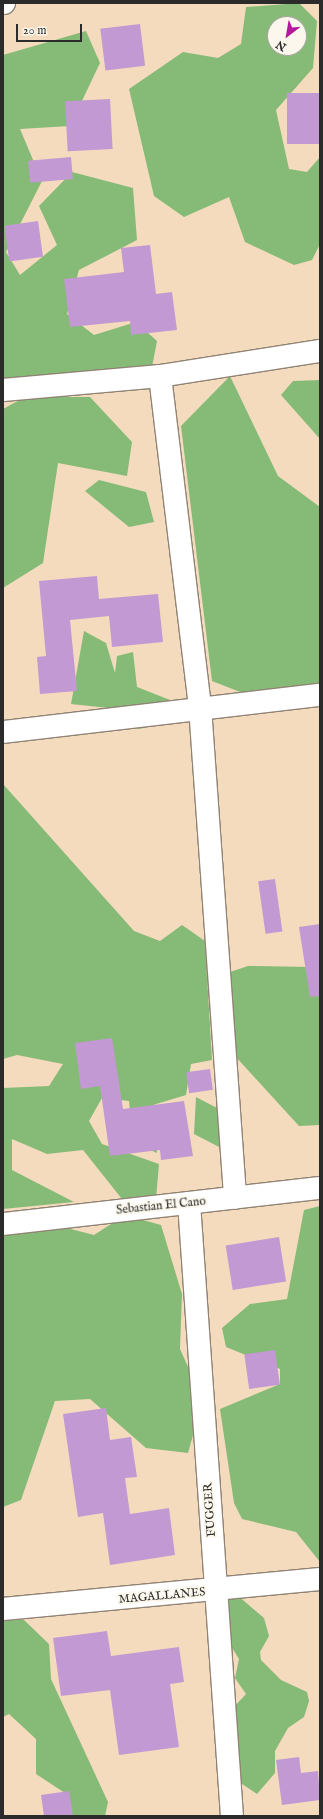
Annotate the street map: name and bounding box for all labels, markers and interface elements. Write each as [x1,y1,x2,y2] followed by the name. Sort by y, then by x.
[18,16,84,42] scale bar
[267,16,307,56] north arrow
[23,23,46,38] text: 20 m
[274,37,289,54] text: N
[116,1194,206,1218] street label: Sebastian El Cano
[201,1483,219,1537] street label: FUGGER
[118,1585,206,1607] street label: MAGALLANES

